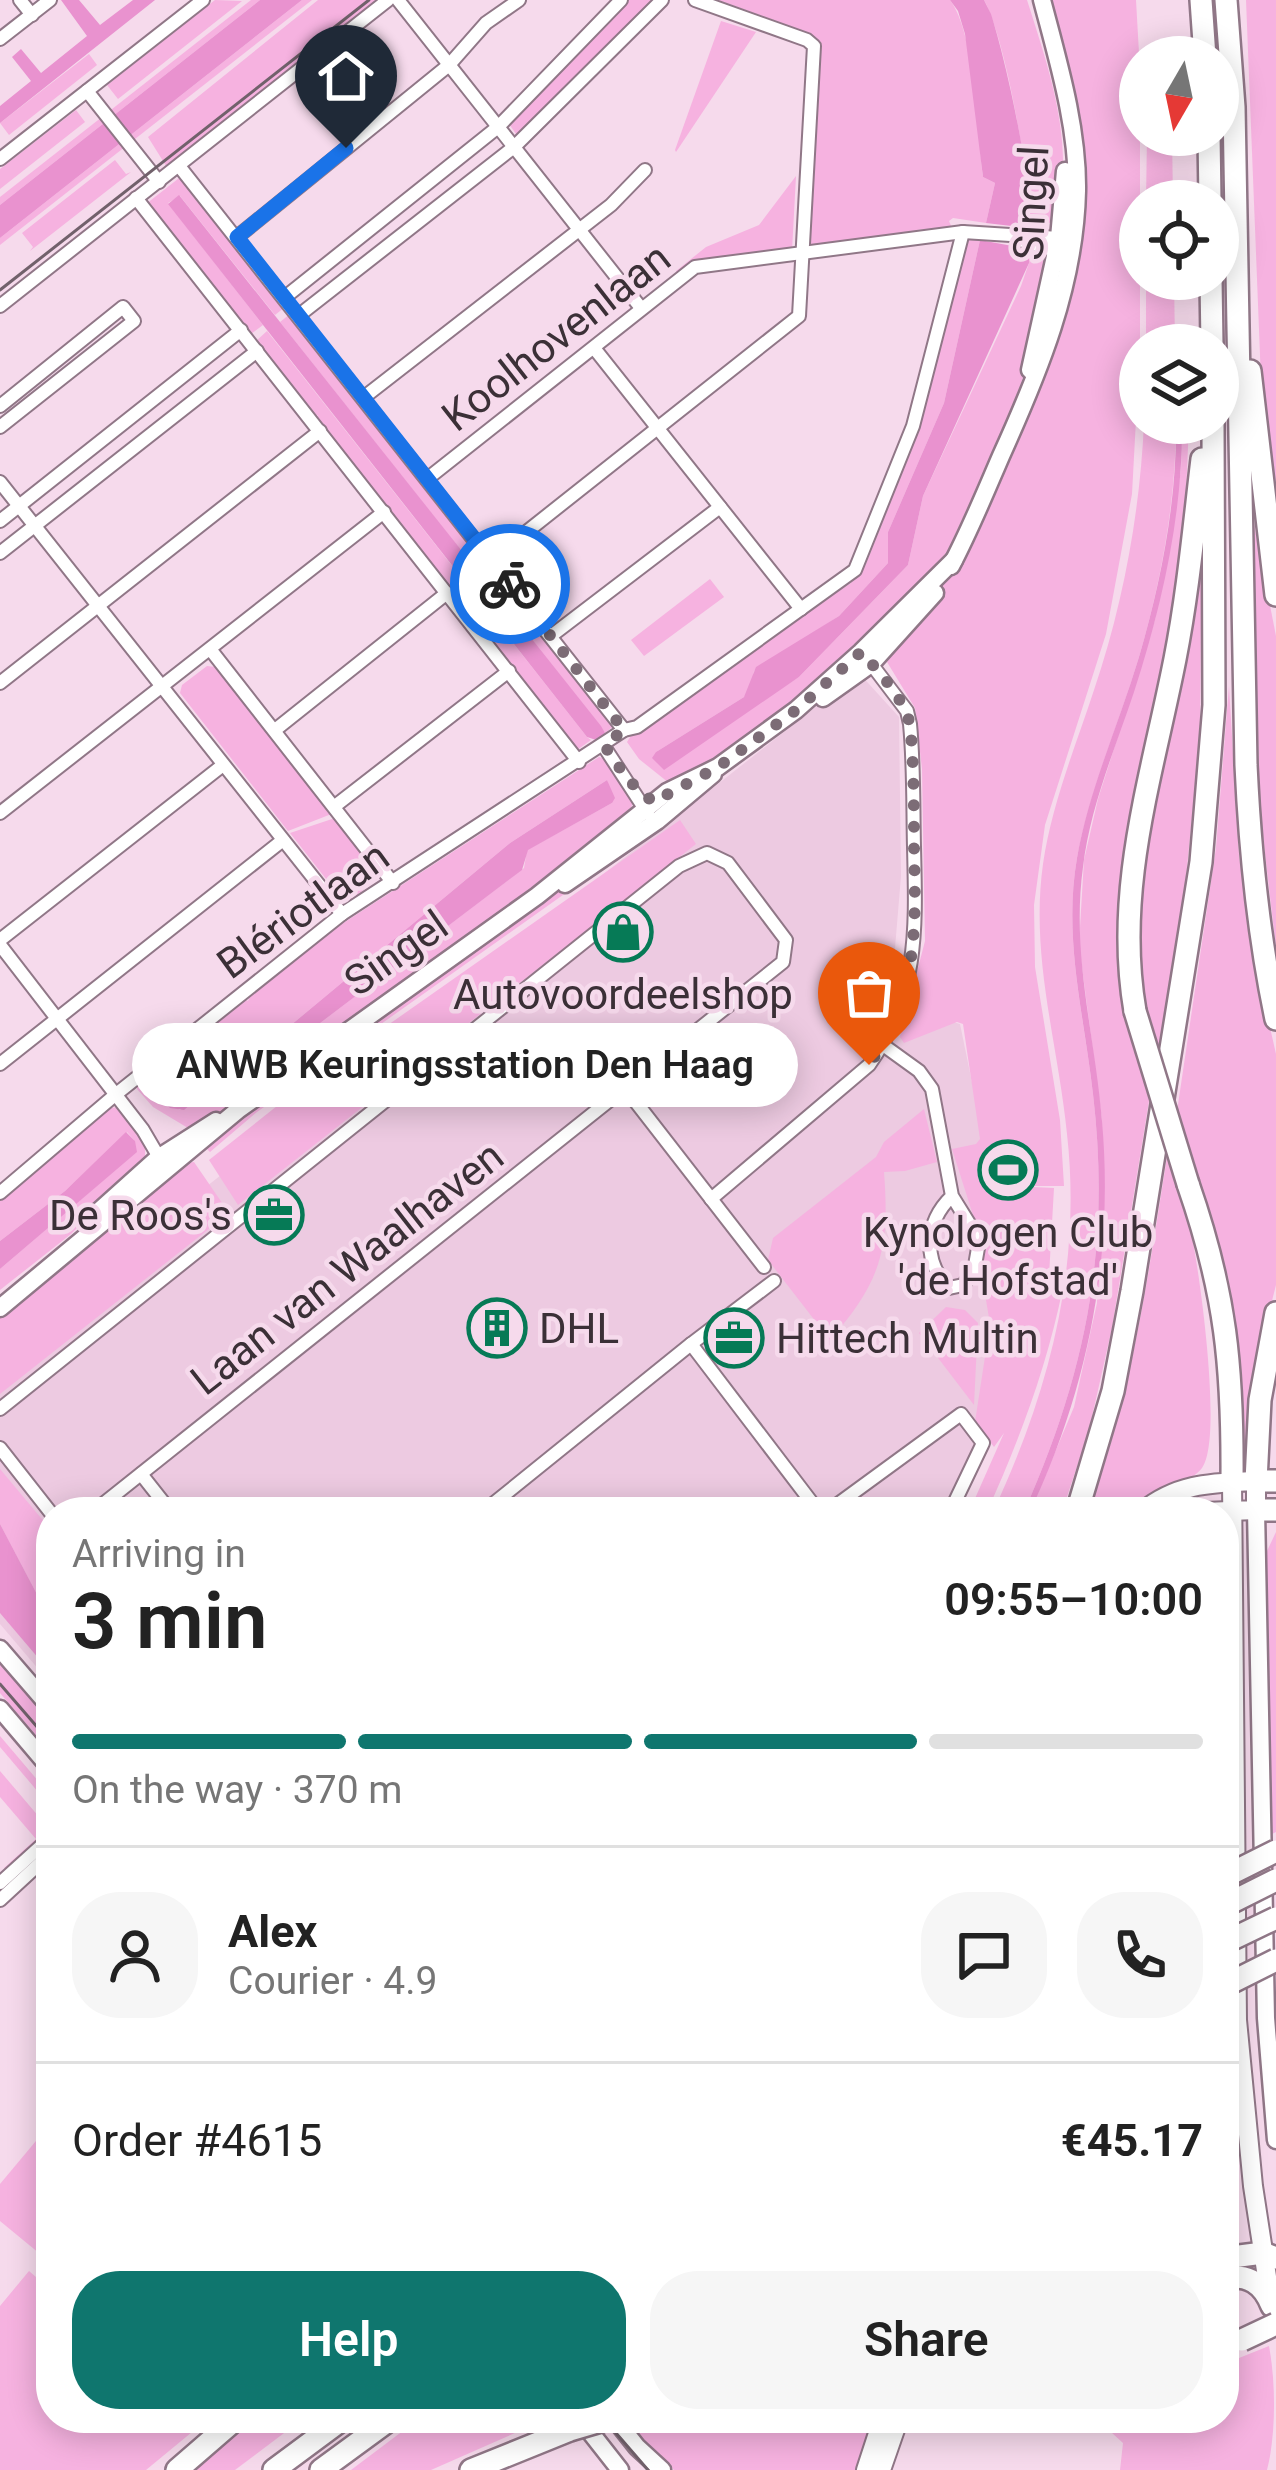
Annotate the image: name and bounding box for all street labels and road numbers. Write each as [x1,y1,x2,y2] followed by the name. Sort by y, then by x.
[1004,145,1058,261] street label: Singel
[432,233,680,441] street label: Koolhovenlaan
[208,831,398,989] street label: Blériotlaan
[335,900,457,1006] street label: Singel
[181,1131,513,1405] street label: Laan van Waalhaven

